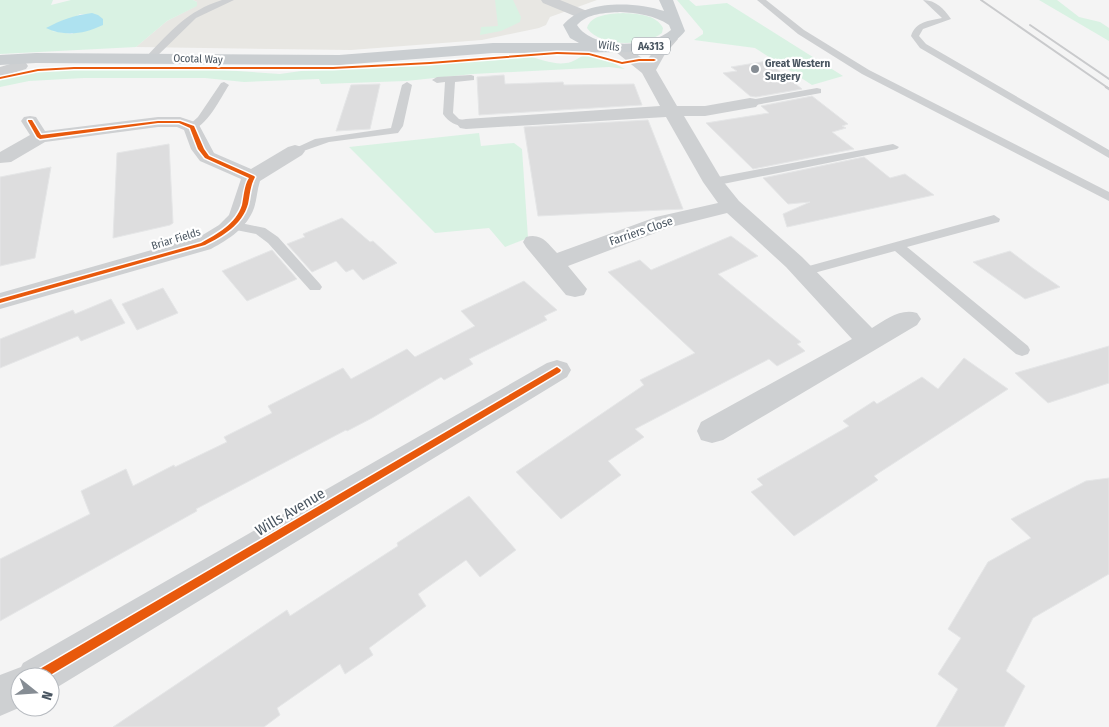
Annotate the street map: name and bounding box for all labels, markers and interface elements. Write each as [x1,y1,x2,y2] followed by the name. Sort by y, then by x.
[632,37,670,54] road number: A4313
[597,38,621,54] street label: Wills
[173,52,223,66] street label: Ocotal Way
[765,57,830,83] place label: Great Western Surgery
[749,63,761,75] marker: Great Western Surgery
[607,214,675,248] street label: Farriers Close
[150,225,202,253] street label: Briar Fields
[252,484,328,540] street label: Wills Avenue
[10,667,60,717] north arrow
[38,689,56,702] text: N

